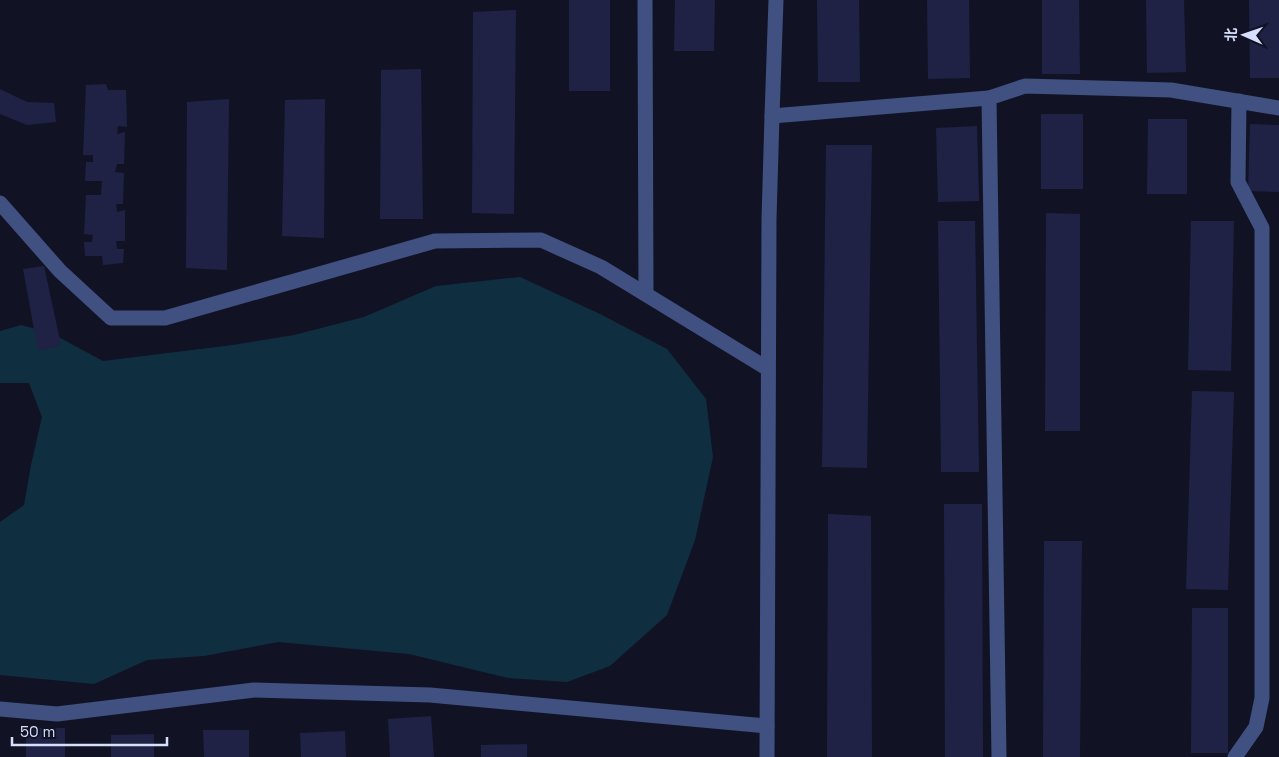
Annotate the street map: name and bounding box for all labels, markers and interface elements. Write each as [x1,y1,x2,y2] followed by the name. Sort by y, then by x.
[1219,10,1269,60] north arrow
[1222,27,1240,42] text: 北
[12,714,168,746] scale bar
[20,722,55,741] text: 50 m

